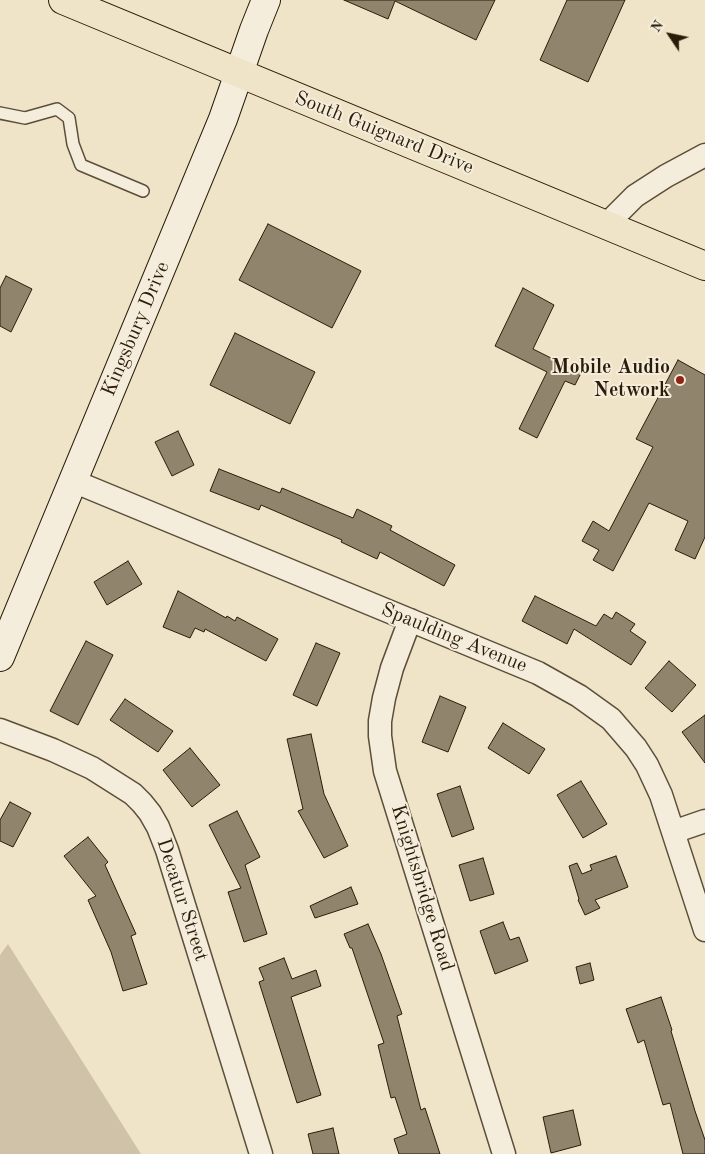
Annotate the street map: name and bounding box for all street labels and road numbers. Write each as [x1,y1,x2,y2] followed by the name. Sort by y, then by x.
[291,86,477,180] street label: South Guignard Drive
[97,258,175,400] street label: Kingsbury Drive
[378,598,530,678] street label: Spaulding Avenue
[385,802,459,974] street label: Knightsbridge Road
[151,835,213,965] street label: Decatur Street

